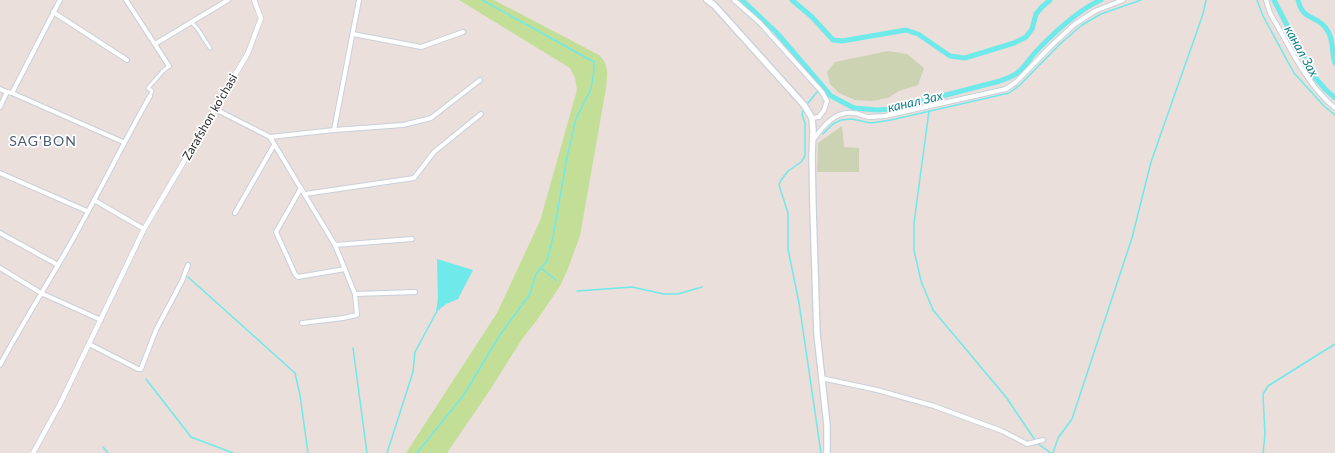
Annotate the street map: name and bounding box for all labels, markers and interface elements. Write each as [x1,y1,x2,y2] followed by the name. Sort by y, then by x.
[1281,23,1323,80] water label: канал Зах
[179,71,240,162] street label: Zarafshon ko'chasi
[886,87,945,115] water label: канал Зах
[9,132,77,149] district label: SAG'BON

